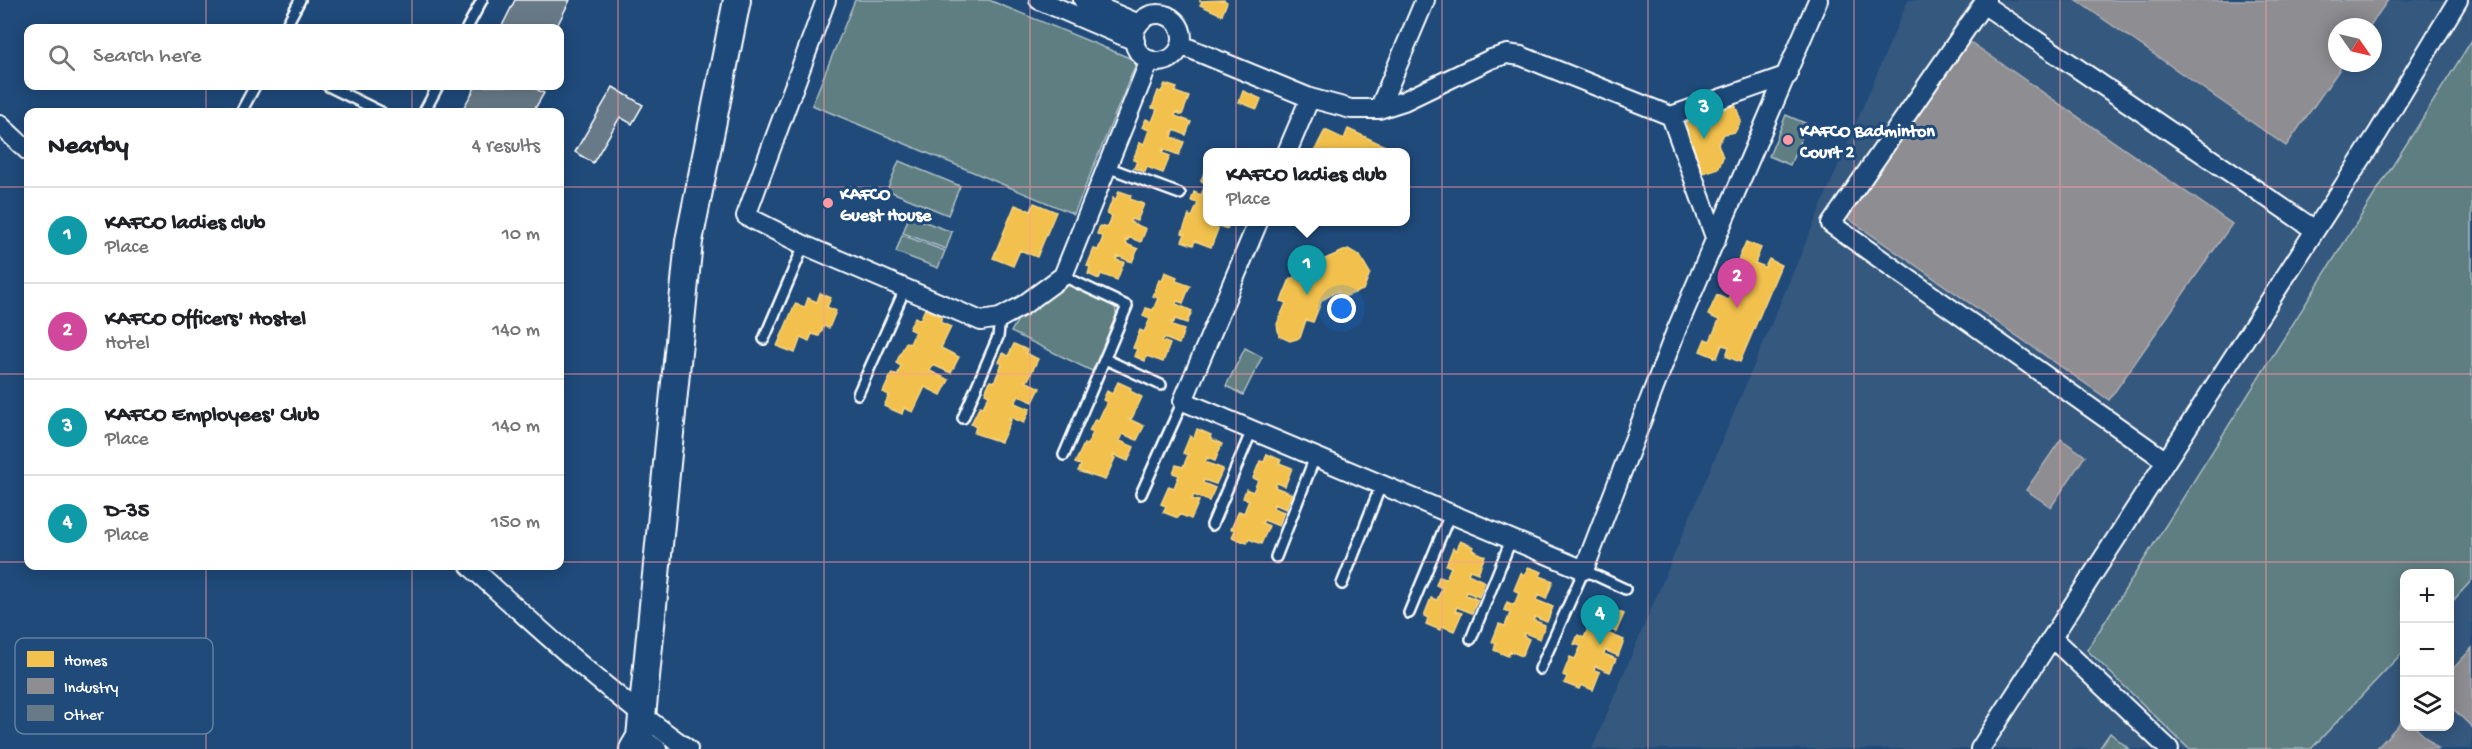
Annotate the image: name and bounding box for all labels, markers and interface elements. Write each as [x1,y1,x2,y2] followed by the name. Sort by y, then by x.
[2328,18,2382,72] north arrow
[24,24,564,90] search box
[45,41,78,74] icon: search
[93,44,201,70] text: Search here
[1684,90,1724,139] pin: 3
[1799,122,1935,164] place label: KAFCO Badminton Court 2
[48,132,129,163] text: Nearby
[1781,133,1795,147] marker: KAFCO Badminton Court 2
[472,136,540,159] text: 4 results
[1203,148,1410,226] popup
[1226,163,1387,189] text: KAFCO ladies club
[839,185,932,227] place label: KAFCO Guest House
[1226,189,1270,212] text: Place
[821,196,835,210] marker: KAFCO Guest House
[105,211,265,237] text: KAFCO ladies club
[63,224,72,247] text: 1
[502,224,540,247] text: 10 m
[105,237,149,260] text: Place
[1288,246,1326,295] pin: 1
[1718,258,1756,308] pin: 2
[1327,294,1356,323] your location
[105,307,306,333] text: KAFCO Officers' Hostel
[63,320,72,343] text: 2
[492,320,540,343] text: 140 m
[105,333,150,356] text: Hotel
[105,403,319,429] text: KAFCO Employees' Club
[62,416,73,439] text: 3
[492,416,540,439] text: 140 m
[105,429,149,452] text: Place
[105,499,149,525] text: D-35
[63,512,72,535] text: 4
[491,512,540,535] text: 150 m
[105,525,149,548] text: Place
[2400,569,2454,731] map controls
[2400,569,2454,623] button: +
[1580,596,1620,645] pin: 4
[2400,623,2454,677] button: −
[15,638,213,734] legend
[64,653,108,672] text: Homes
[2400,677,2454,731] button: layers
[64,680,118,699] text: Industry
[64,707,104,726] text: Other

